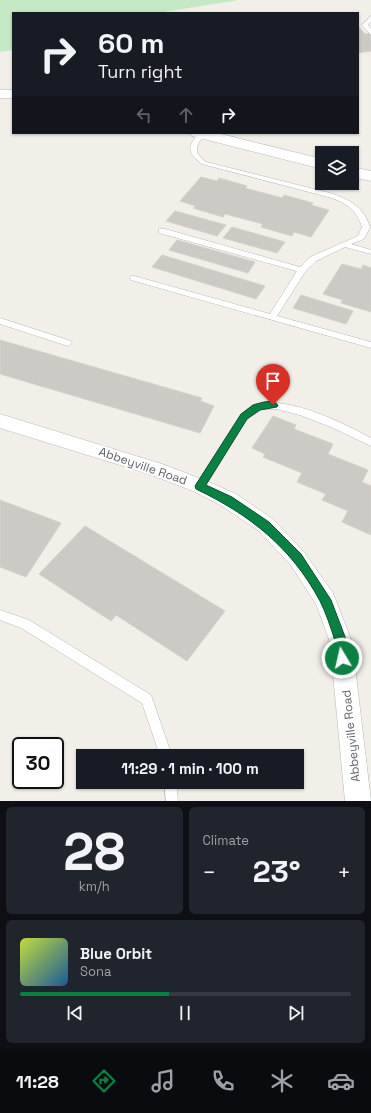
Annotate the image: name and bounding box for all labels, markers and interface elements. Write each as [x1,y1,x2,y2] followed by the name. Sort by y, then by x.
[98,25,164,61] text: 60 m
[32,28,84,80] icon: right
[98,60,182,83] text: Turn right
[133,104,155,126] icon: left
[175,104,197,126] icon: ahead
[217,104,239,126] icon: right
[315,146,359,190] map controls
[315,146,359,190] button: layers
[256,364,290,405] pin
[262,370,284,392] icon: arrive
[97,443,189,489] street label: Abbeyville Road
[321,637,363,679] position arrow
[338,689,364,783] street label: Abbeyville Road
[12,737,64,789] speed limit sign: 30
[121,759,259,778] text: 11:29 · 1 min · 100 m
[63,819,125,885] text: 28
[203,832,249,849] text: Climate
[253,852,301,891] text: 23°
[203,858,216,886] text: −
[337,858,351,886] text: +
[79,878,110,895] text: km/h
[80,944,152,963] text: Blue Orbit
[80,963,111,980] text: Sona
[64,1002,86,1024] icon: previous
[174,1002,196,1024] icon: pause
[285,1002,307,1024] icon: next
[90,1067,118,1095] icon: directions
[149,1067,177,1095] icon: music
[209,1067,237,1095] icon: phone
[268,1067,296,1095] icon: climate
[327,1067,355,1095] icon: car
[16,1070,59,1093] text: 11:28

